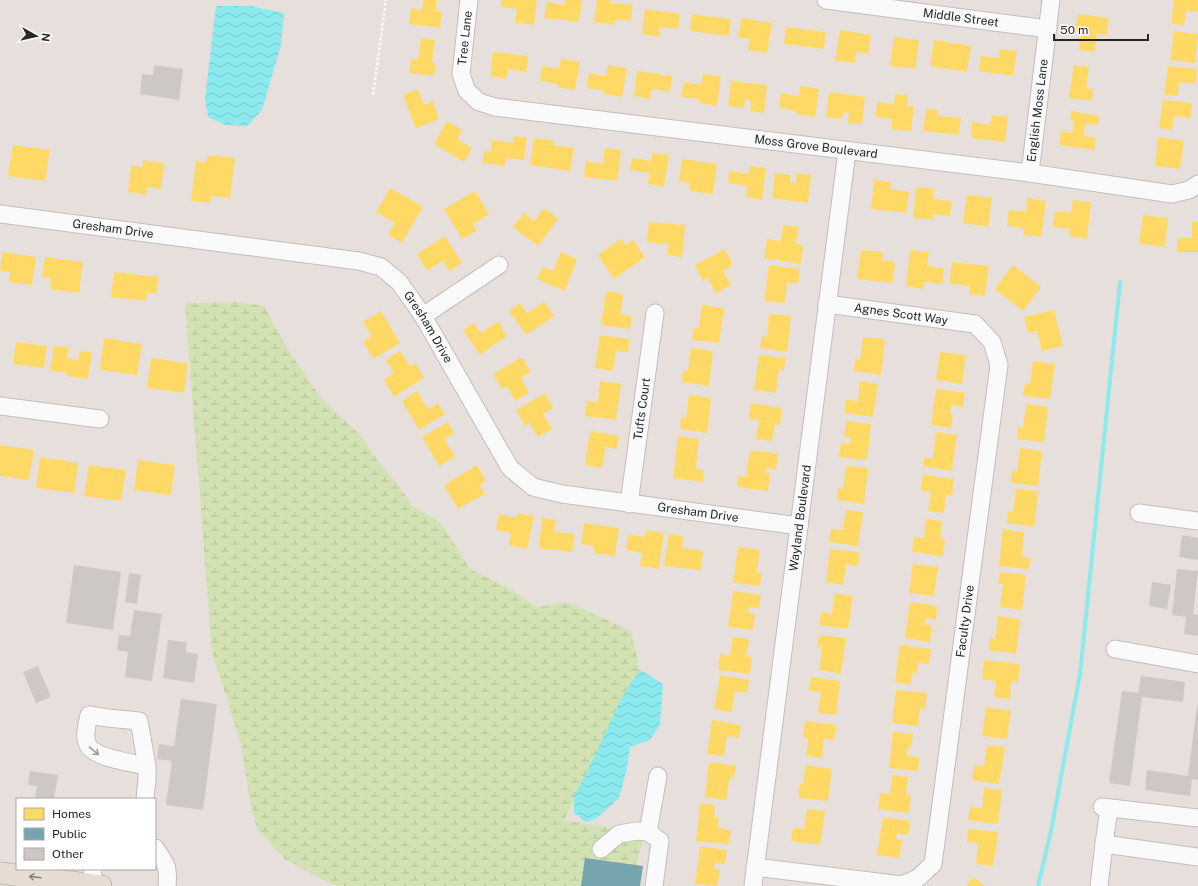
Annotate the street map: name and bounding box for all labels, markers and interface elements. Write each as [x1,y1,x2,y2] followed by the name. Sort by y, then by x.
[922,6,1000,30] street label: Middle Street
[455,10,475,66] street label: Tree Lane
[16,16,56,56] north arrow
[1054,16,1148,42] scale bar
[1060,23,1088,37] text: 50 m
[39,32,52,42] text: N
[1024,58,1051,163] street label: English Moss Lane
[754,132,879,161] street label: Moss Grove Boulevard
[72,217,155,241] street label: Gresham Drive
[401,288,456,366] street label: Gresham Drive
[853,300,949,328] street label: Agnes Scott Way
[631,377,653,441] street label: Tufts Court
[786,464,814,572] street label: Wayland Boulevard
[657,500,740,525] street label: Gresham Drive
[953,584,977,658] street label: Faculty Drive
[88,746,99,755] one-way arrow
[16,798,156,870] legend
[52,807,91,821] text: Homes
[52,827,87,841] text: Public
[52,847,84,861] text: Other
[29,874,42,881] one-way arrow

